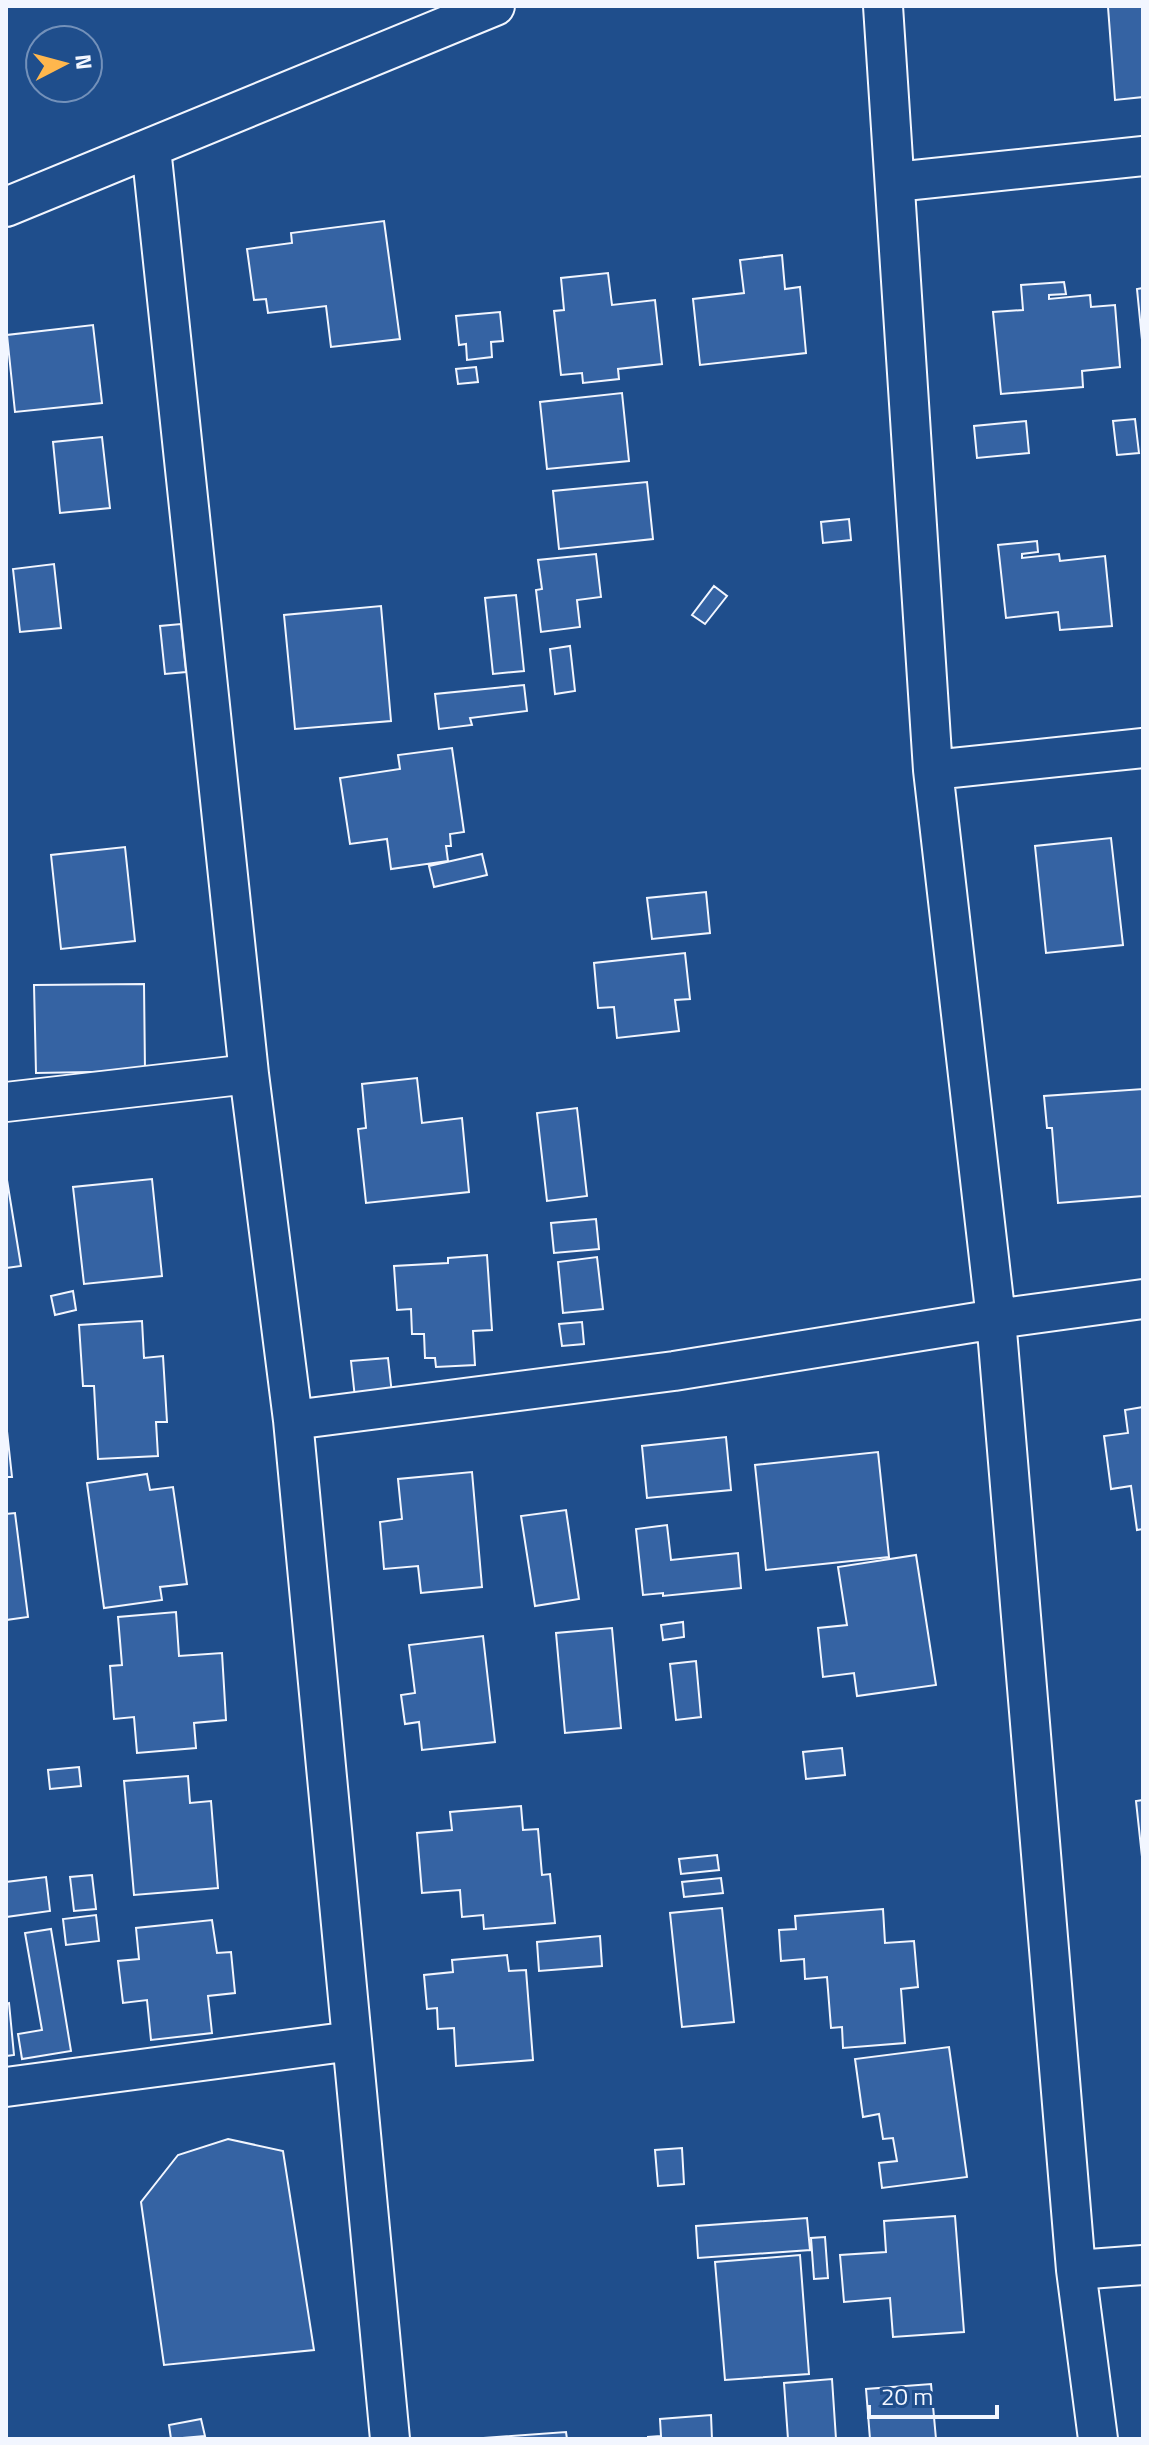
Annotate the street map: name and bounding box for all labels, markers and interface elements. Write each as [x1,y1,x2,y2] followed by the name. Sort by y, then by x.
[24,24,104,104] north arrow
[66,53,102,71] text: N
[869,2369,997,2419] scale bar
[881,2378,933,2414] text: 20 m

